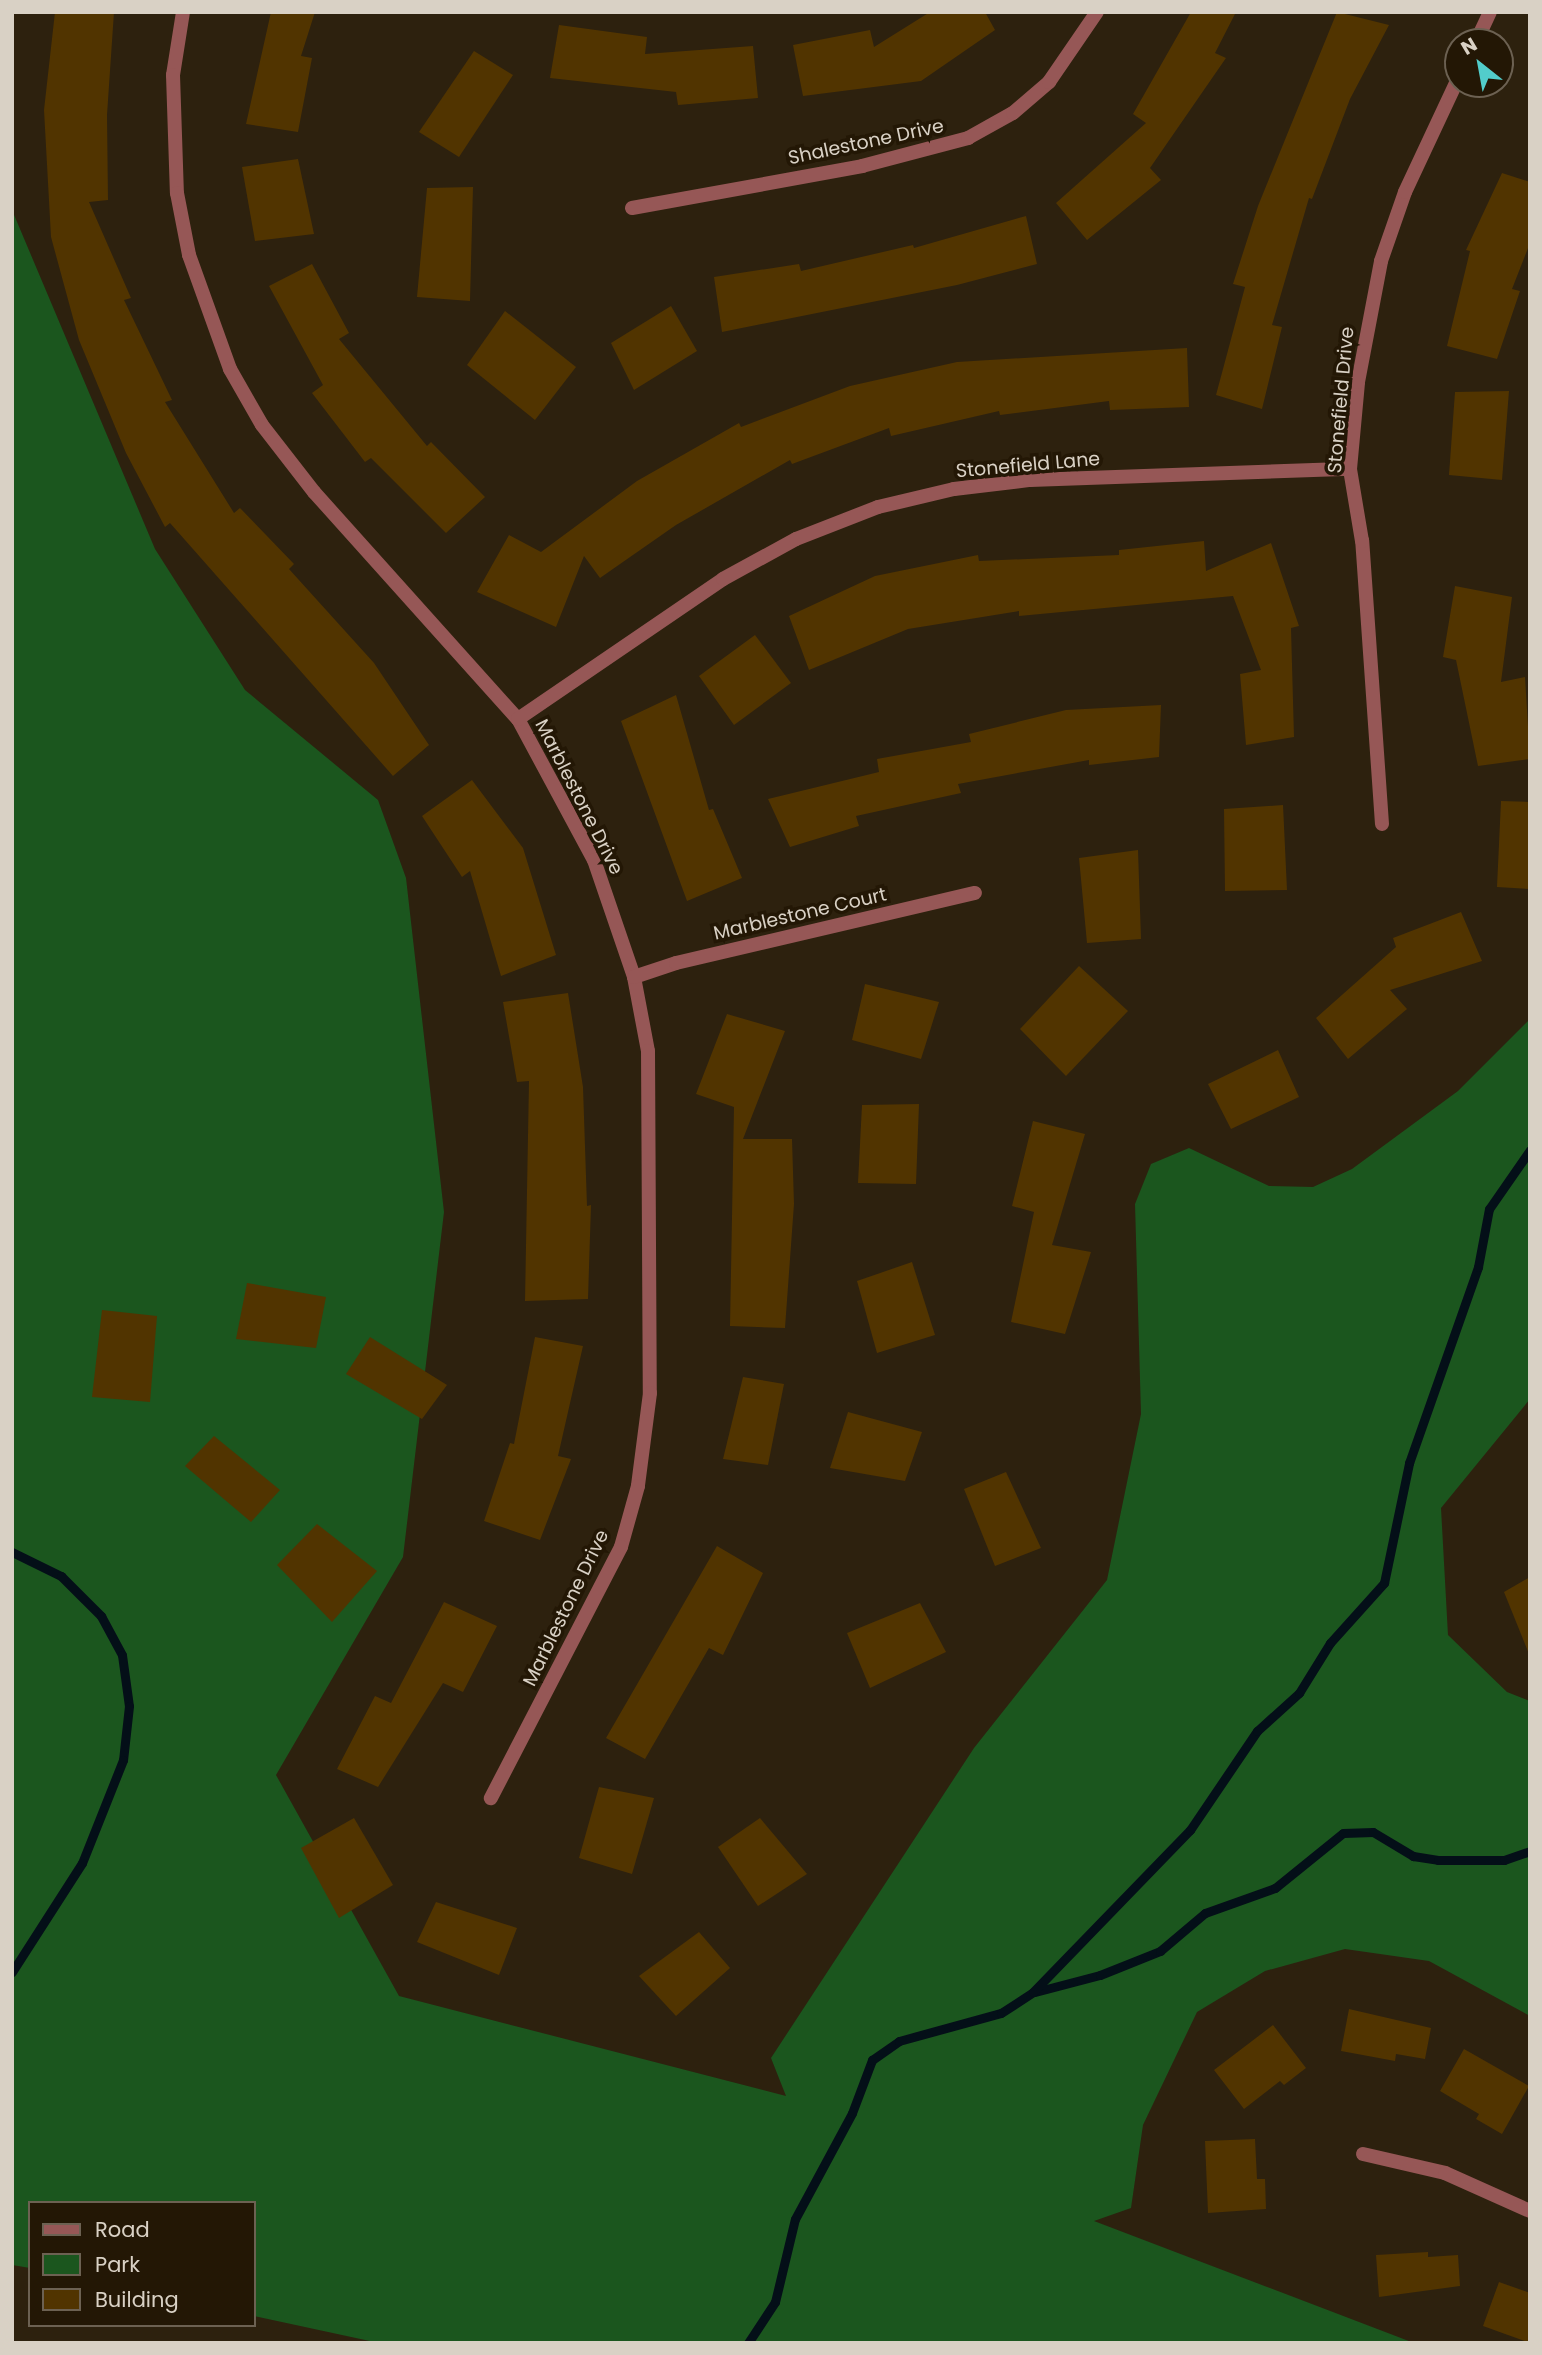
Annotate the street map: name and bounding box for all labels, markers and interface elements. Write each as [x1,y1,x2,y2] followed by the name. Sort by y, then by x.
[1444,28,1514,98] north arrow
[1456,31,1482,62] text: N
[786,114,946,170] street label: Shalestone Drive
[1323,326,1359,474] street label: Stonefield Drive
[955,447,1101,483] street label: Stonefield Lane
[530,716,628,878] street label: Marblestone Drive
[711,883,889,945] street label: Marblestone Court
[518,1526,614,1690] street label: Marblestone Drive
[28,2201,256,2327] legend
[95,2215,150,2244] text: Road
[95,2250,140,2279] text: Park
[95,2285,179,2314] text: Building

